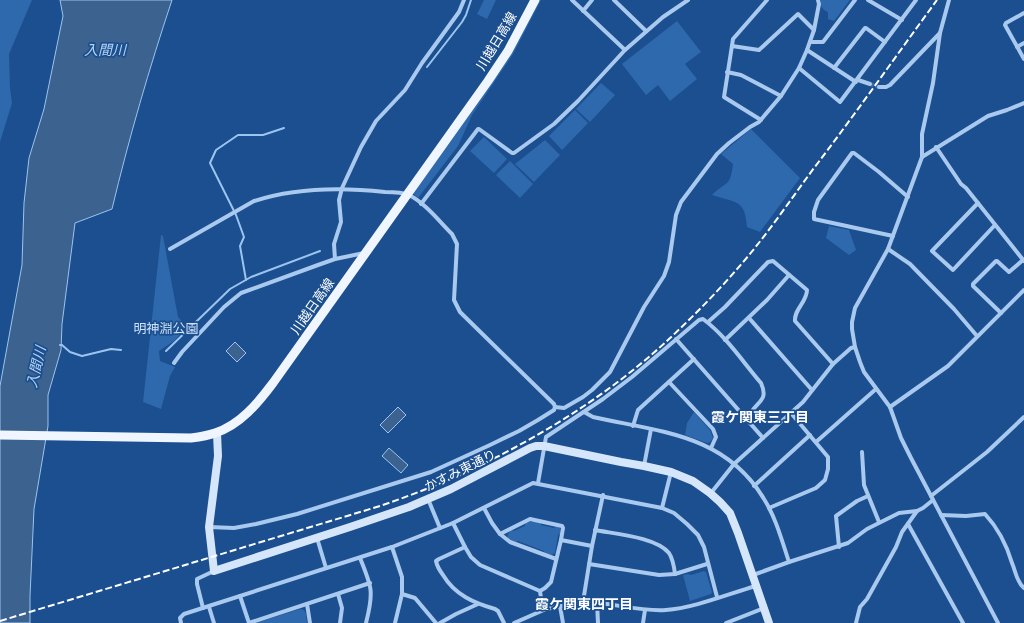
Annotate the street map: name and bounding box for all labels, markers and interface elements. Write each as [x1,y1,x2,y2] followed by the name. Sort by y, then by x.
[473,10,519,72] street label: 川越日高線
[84,42,128,58] water label: 入間川
[288,275,336,337] street label: 川越日高線
[133,321,199,335] park label: 明神淵公園
[23,343,49,389] water label: 入間川
[711,409,809,425] district label: 霞ケ関東三丁目
[422,447,498,493] street label: かすみ東通り
[535,596,633,612] district label: 霞ケ関東四丁目

